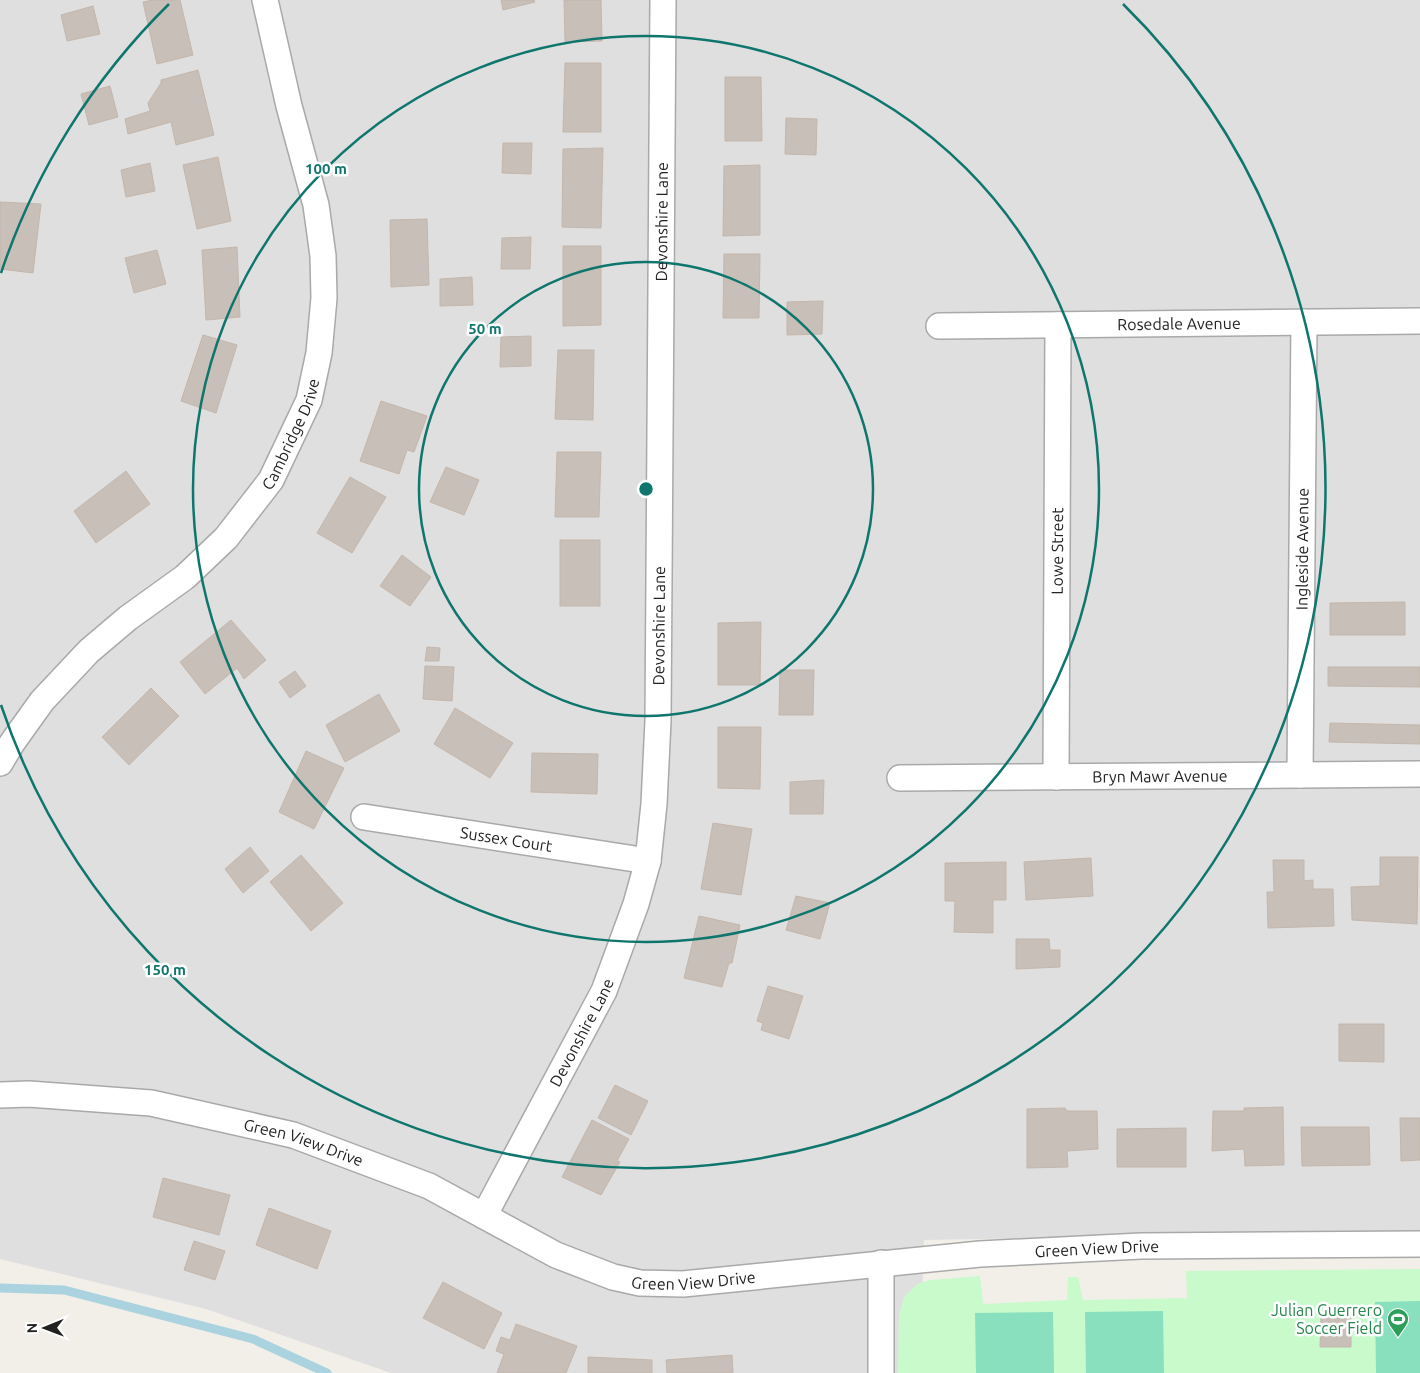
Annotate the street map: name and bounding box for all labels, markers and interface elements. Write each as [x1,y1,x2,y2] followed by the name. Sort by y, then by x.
[305,160,347,177] text: 100 m
[652,162,671,282] street label: Devonshire Lane
[1117,314,1241,333] street label: Rosedale Avenue
[468,320,502,337] text: 50 m
[258,377,322,493] street label: Cambridge Drive
[637,480,655,498] centre of rings
[1292,488,1312,610] street label: Ingleside Avenue
[1048,507,1066,595] street label: Lowe Street
[649,566,668,686] street label: Devonshire Lane
[1092,766,1228,786] street label: Bryn Mawr Avenue
[459,823,554,855] street label: Sussex Court
[144,961,186,978] text: 150 m
[546,976,617,1089] street label: Devonshire Lane
[242,1115,366,1170] street label: Green View Drive
[1034,1237,1159,1260] street label: Green View Drive
[630,1268,756,1293] street label: Green View Drive
[1271,1301,1382,1337] place label: Julian Guerrero Soccer Field
[20,1303,70,1353] north arrow
[1386,1307,1410,1338] sports icon: Julian Guerrero Soccer Field
[24,1323,40,1334] text: N

